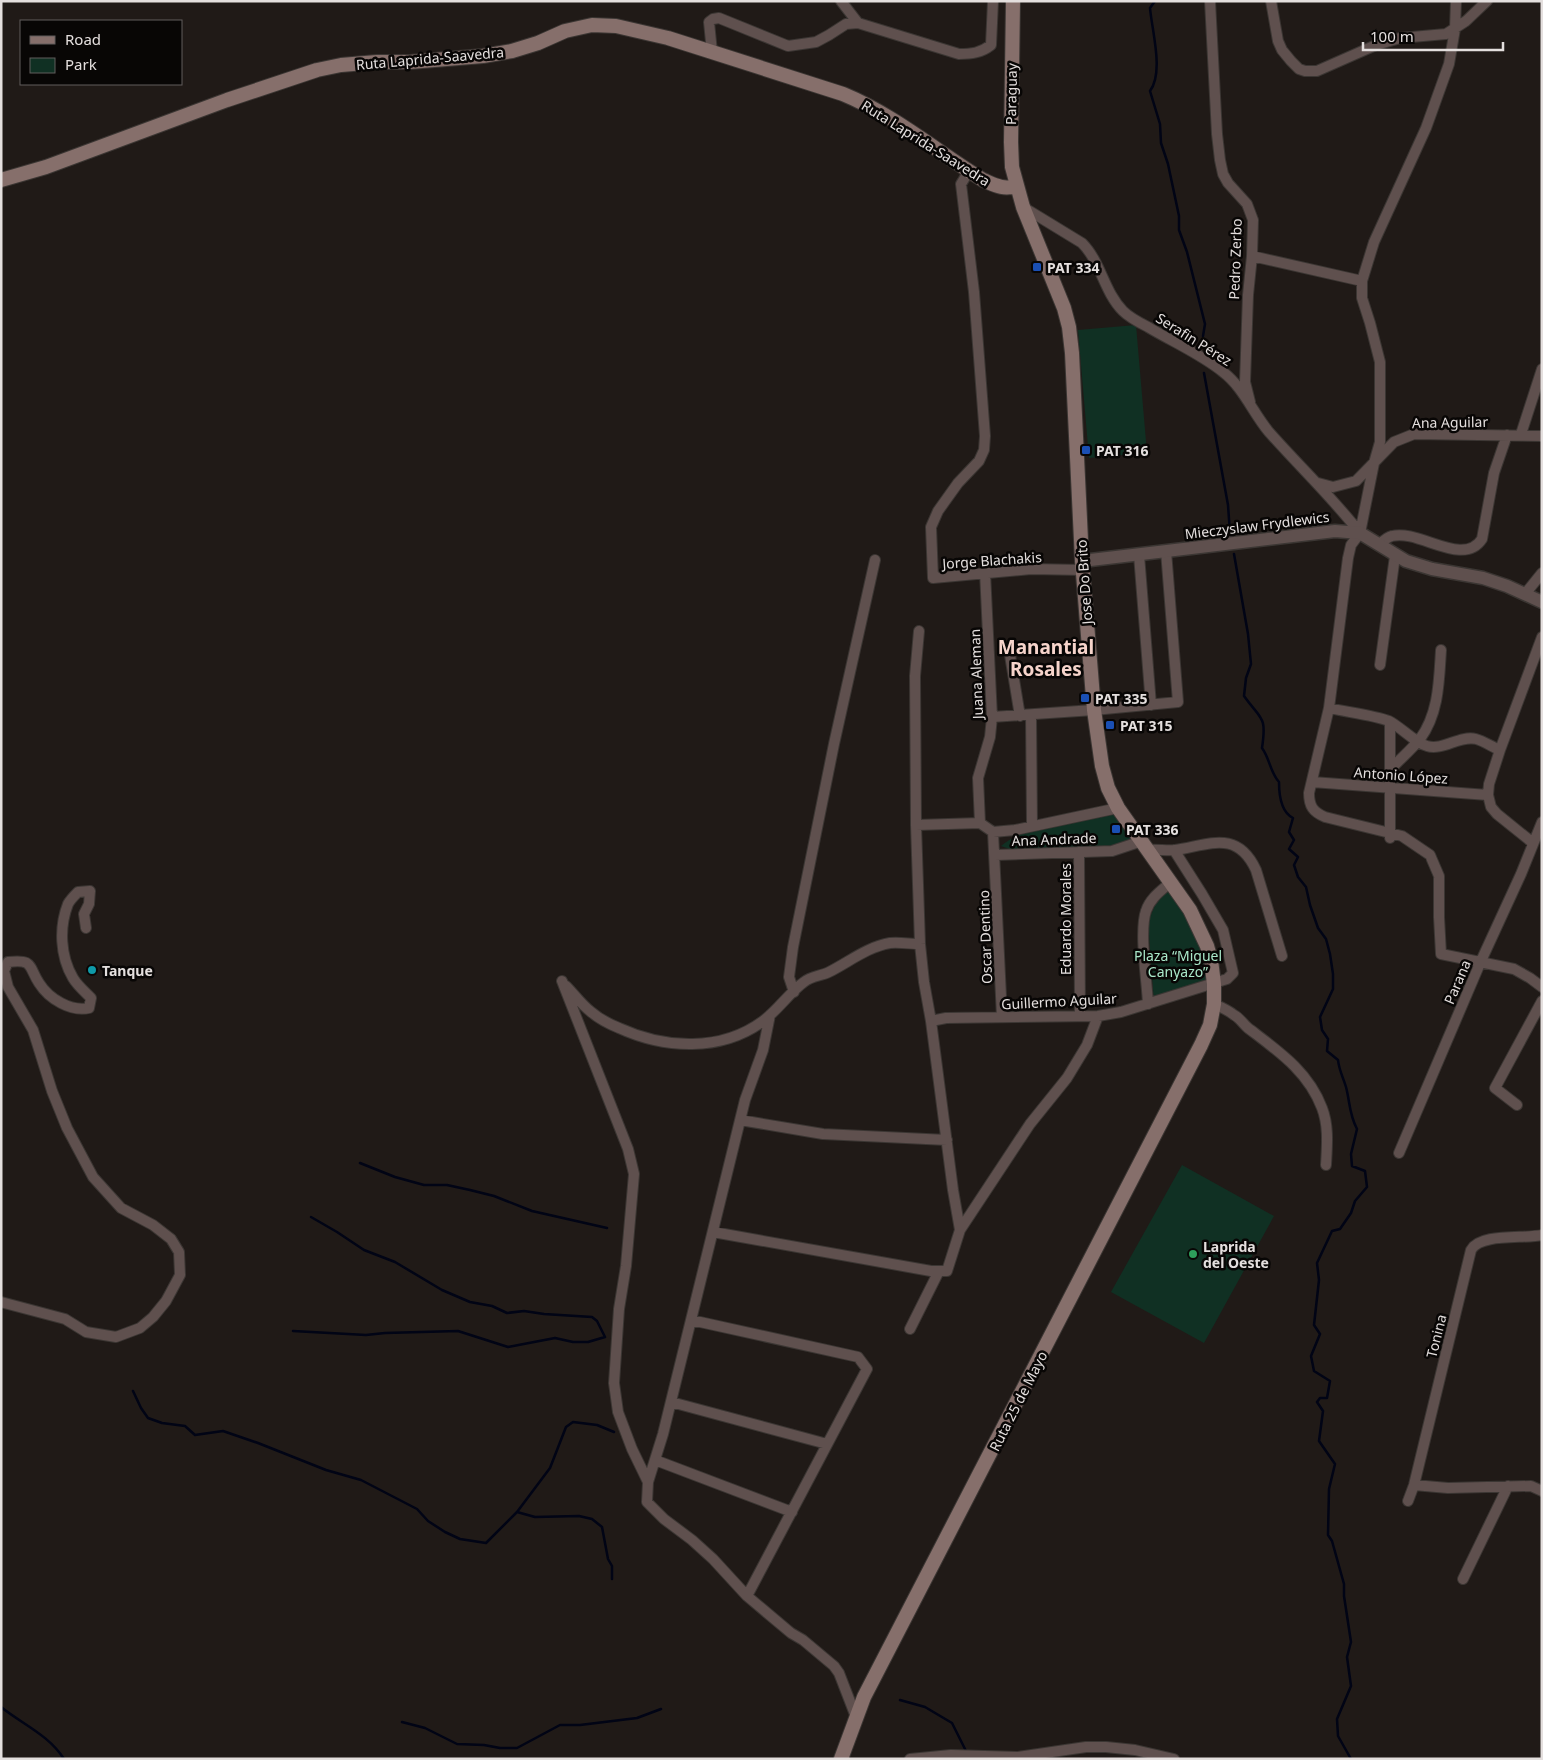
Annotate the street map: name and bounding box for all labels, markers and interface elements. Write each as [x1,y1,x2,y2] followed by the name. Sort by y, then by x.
[20,20,182,85] legend
[1363,20,1503,52] scale bar
[1370,26,1414,46] text: 100 m
[65,29,101,49] text: Road
[355,42,505,74] street label: Ruta Laprida-Saavedra
[65,54,97,74] text: Park
[1001,62,1021,125] street label: Paraguay
[858,96,994,190] street label: Ruta Laprida-Saavedra
[1224,218,1246,300] street label: Pedro Zerbo
[1047,258,1099,277] place label: PAT 334
[1031,261,1043,273] marker: PAT 334
[1153,308,1236,370] street label: Serafin Pérez
[1412,412,1488,432] street label: Ana Aguilar
[1096,441,1148,460] place label: PAT 316
[1080,444,1092,456] marker: PAT 316
[1184,507,1331,543] street label: Mieczyslaw Frydlewics
[1072,539,1097,627] street label: Jose Do Brito
[940,547,1043,573] street label: Jorge Blachakis
[965,628,987,722] street label: Juana Aleman
[998,634,1094,682] district label: Manantial Rosales
[1095,689,1147,708] place label: PAT 335
[1079,692,1091,704] marker: PAT 335
[1120,716,1172,735] place label: PAT 315
[1104,719,1116,731] marker: PAT 315
[1353,762,1449,788] street label: Antonio López
[1126,820,1178,839] place label: PAT 336
[1110,823,1122,835] marker: PAT 336
[1011,828,1097,850] street label: Ana Andrade
[1056,863,1075,975] street label: Eduardo Morales
[974,890,996,984] street label: Oscar Dentino
[1134,946,1222,981] park label: Plaza “Miguel Canyazo”
[1439,957,1475,1007] street label: Parana
[102,961,153,980] place label: Tanque
[86,964,98,976] marker: Tanque
[1001,988,1117,1014] street label: Guillermo Aguilar
[1203,1237,1269,1272] place label: Laprida del Oeste
[1187,1248,1199,1260] marker: Laprida del Oeste
[1421,1312,1451,1360] street label: Tonina
[985,1348,1051,1454] street label: Ruta 25 de Mayo

